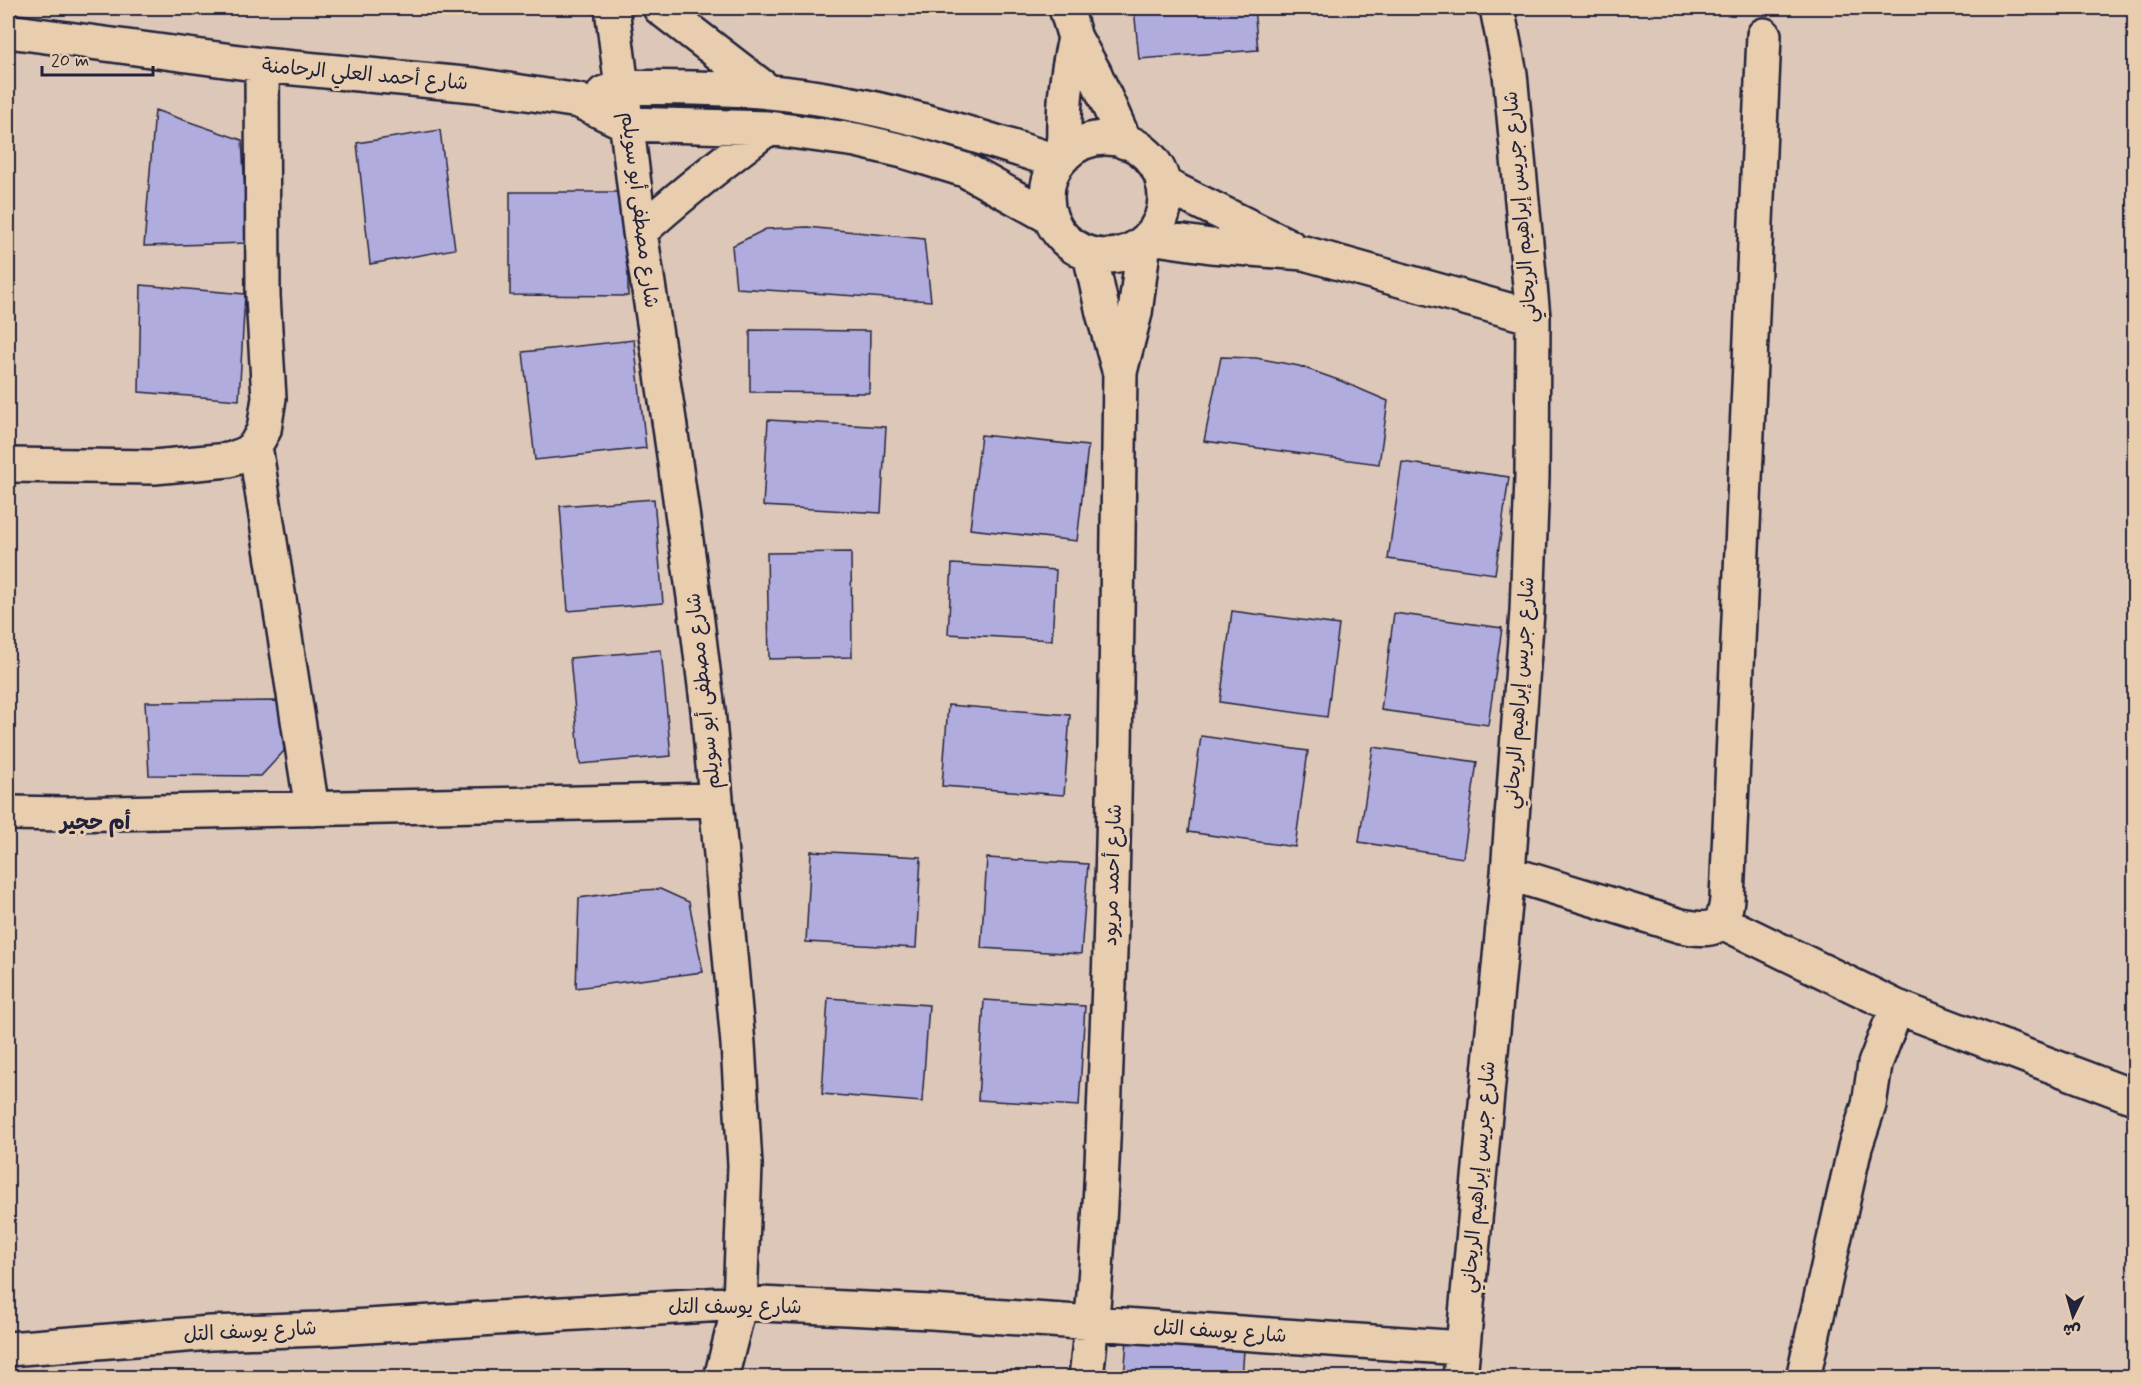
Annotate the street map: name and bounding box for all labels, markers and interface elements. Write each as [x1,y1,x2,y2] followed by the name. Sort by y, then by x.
[42,39,153,77] scale bar
[51,49,89,73] text: 20 m
[261,53,469,100] street label: شارع أحمد العلي الرحامنة
[1497,90,1548,324] street label: شارع جريس إبراهيم الريحاني
[614,110,664,310] street label: شارع مصطفى أبو سويلم
[1498,576,1545,810] street label: شارع جريس إبراهيم الريحاني
[680,591,728,791] street label: شارع مصطفى أبو سويلم
[1097,803,1129,947] street label: شارع أحمد مريود
[58,809,131,838] district label: أم حجير
[1455,1060,1506,1294] street label: شارع جريس إبراهيم الريحاني
[2043,1286,2103,1346] north arrow
[668,1294,802,1321] street label: شارع يوسف التل
[1153,1314,1287,1350] street label: شارع يوسف التل
[183,1315,317,1349] street label: شارع يوسف التل
[2062,1318,2082,1341] text: ش

